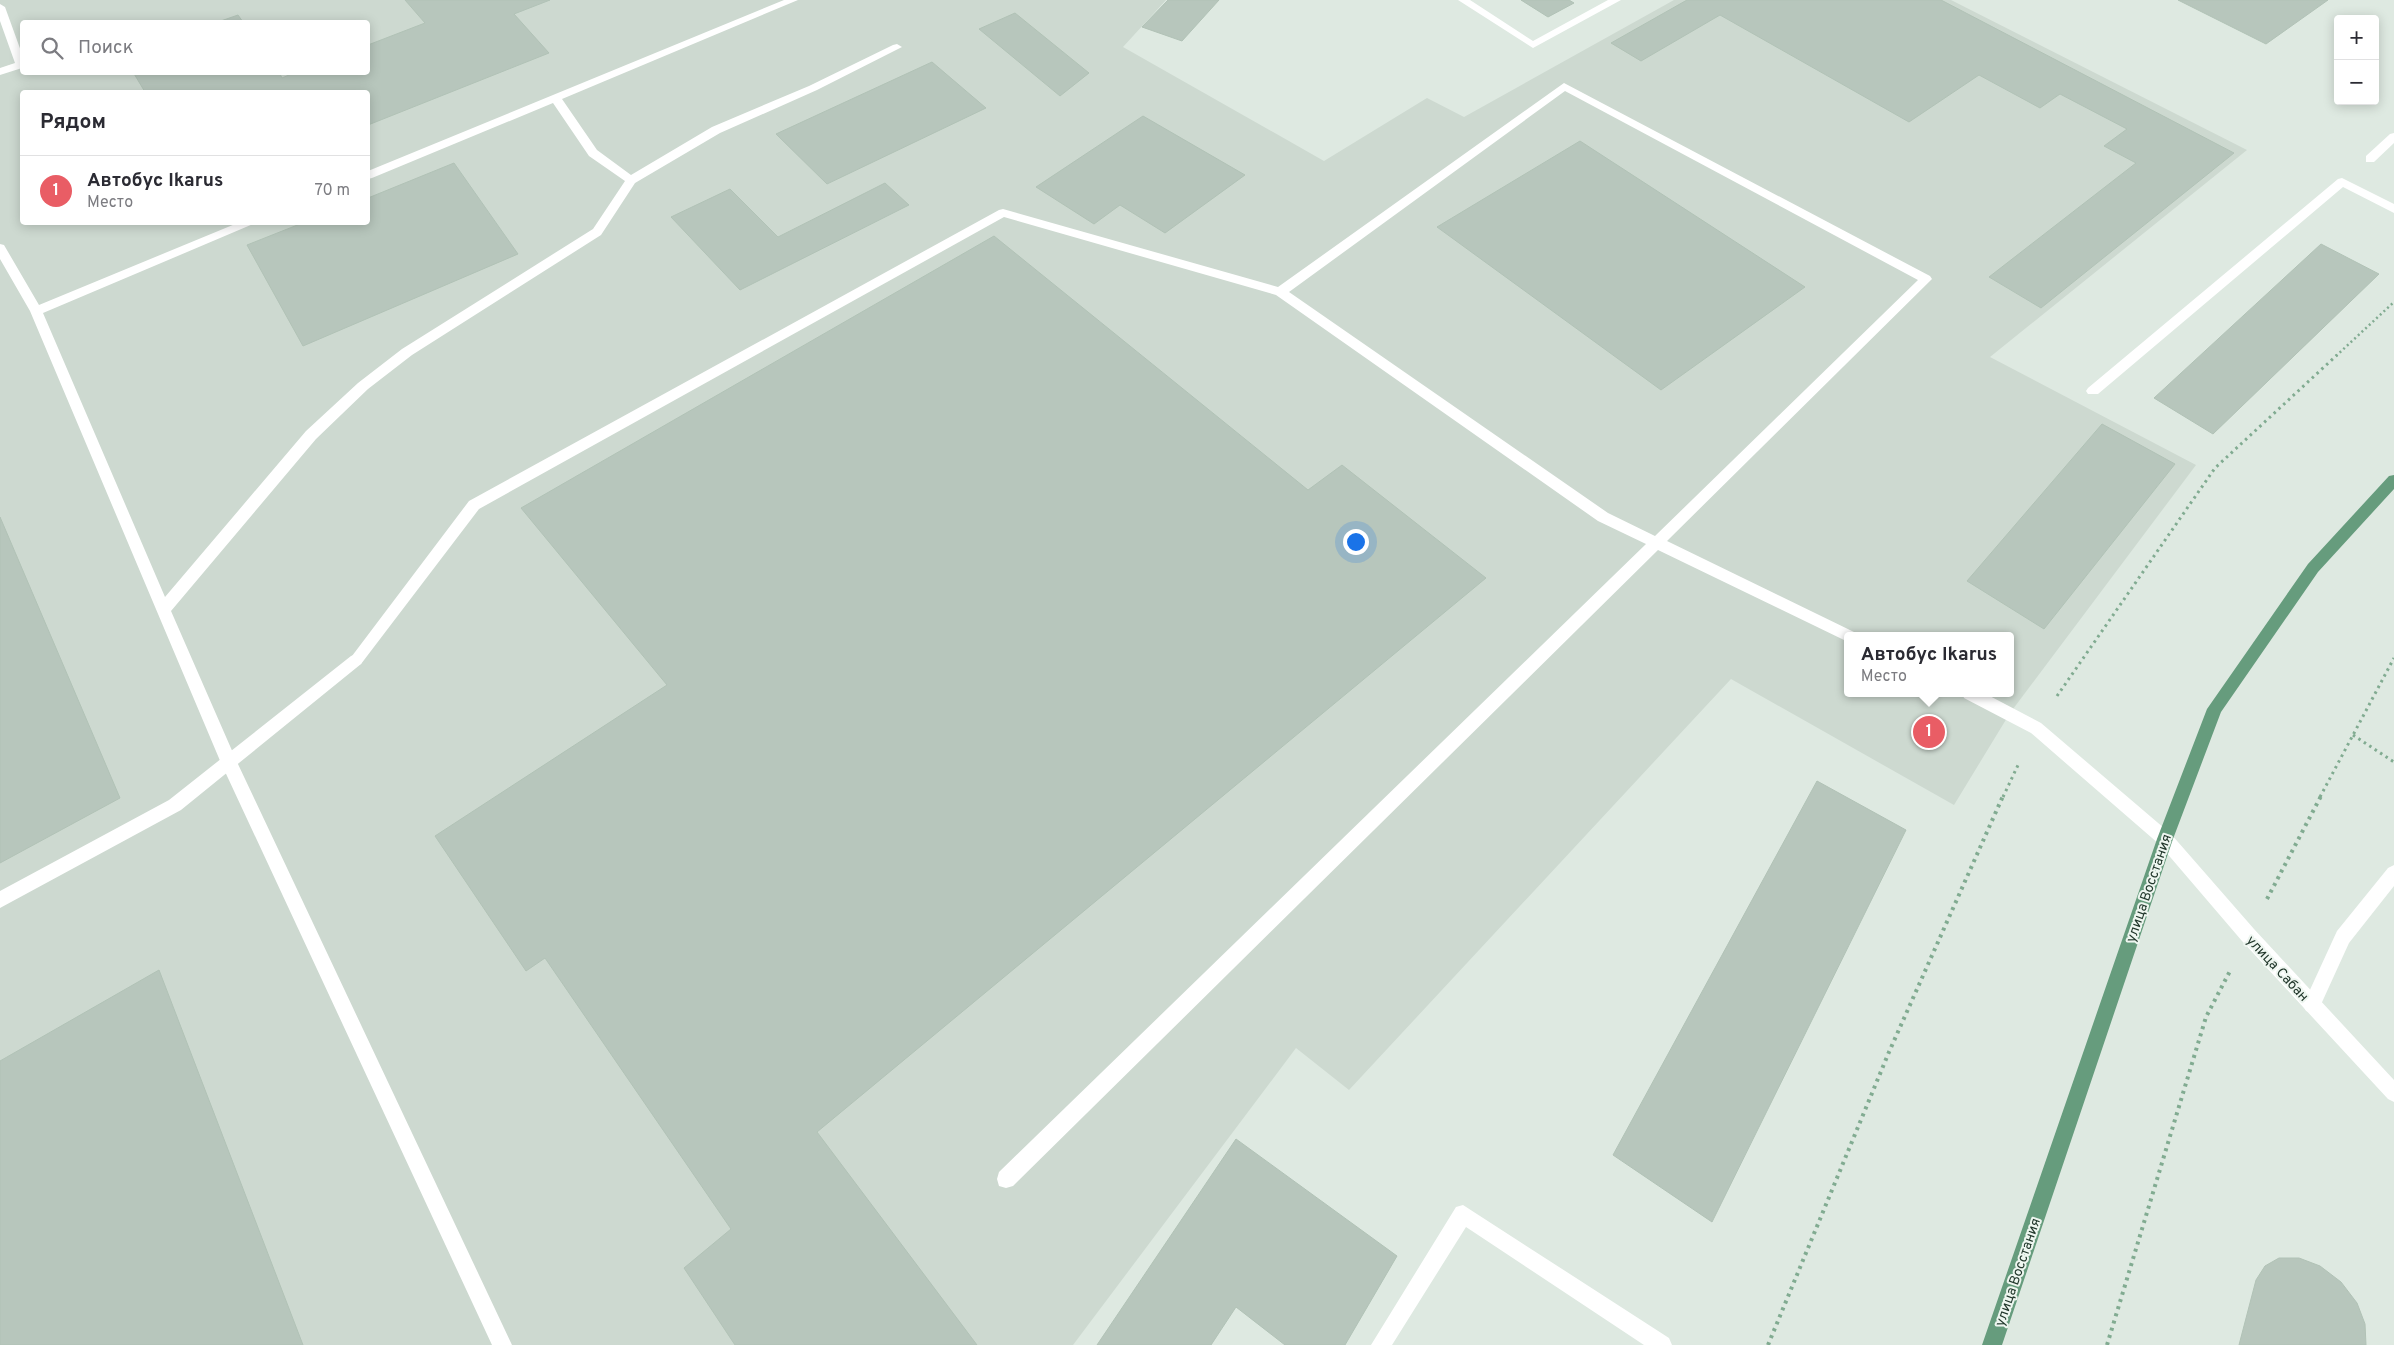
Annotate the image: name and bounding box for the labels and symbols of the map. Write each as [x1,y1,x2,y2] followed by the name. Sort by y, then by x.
[1343,529,1369,555] your location
[1913,713,1945,751] pin: 1
[2123,832,2176,945] street label: улица Восстания
[2242,933,2312,1005] street label: улица Сабан
[1992,1216,2045,1329] street label: улица Восстания

